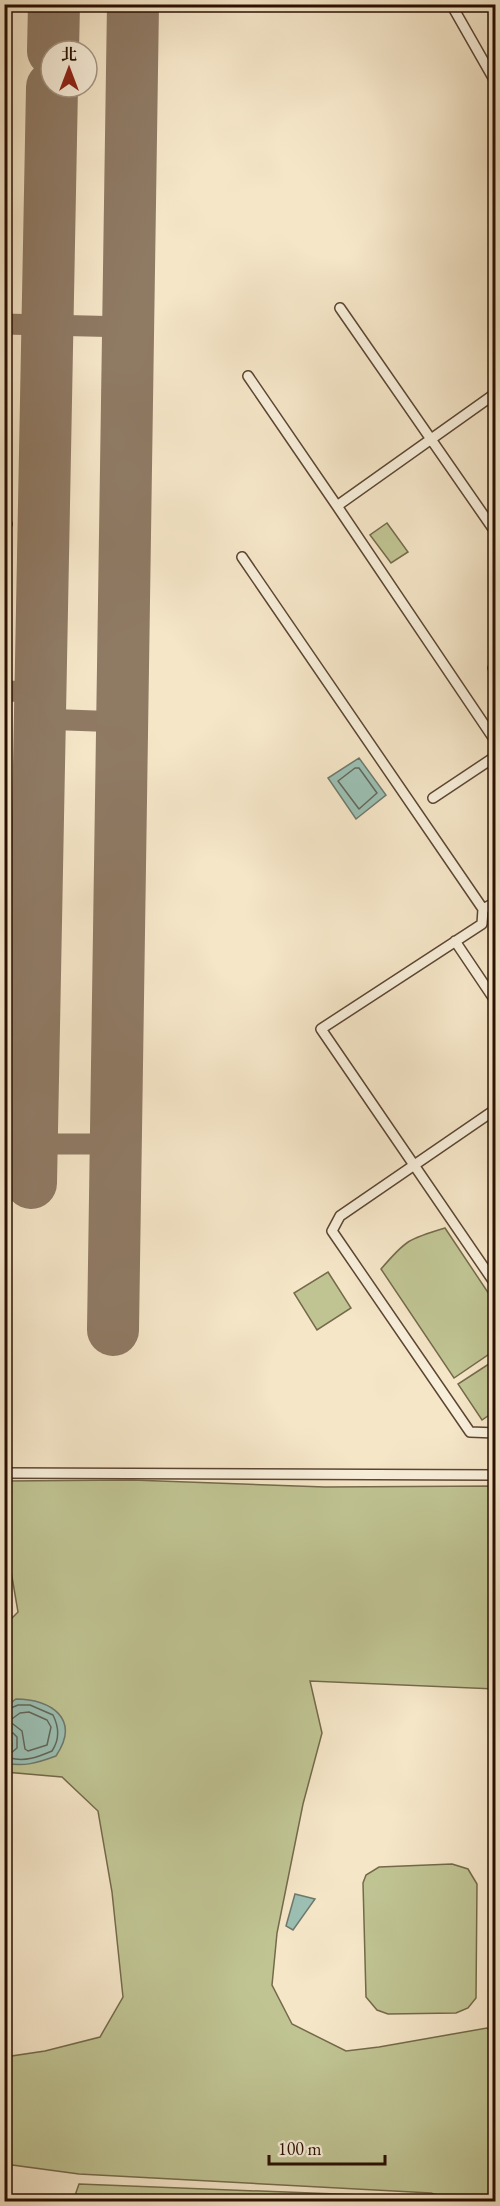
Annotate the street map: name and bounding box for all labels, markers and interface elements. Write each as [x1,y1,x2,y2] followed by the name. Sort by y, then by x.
[39,39,99,99] north arrow
[61,44,77,65] text: 北
[269,2128,384,2166] scale bar
[278,2137,322,2160] text: 100 m

